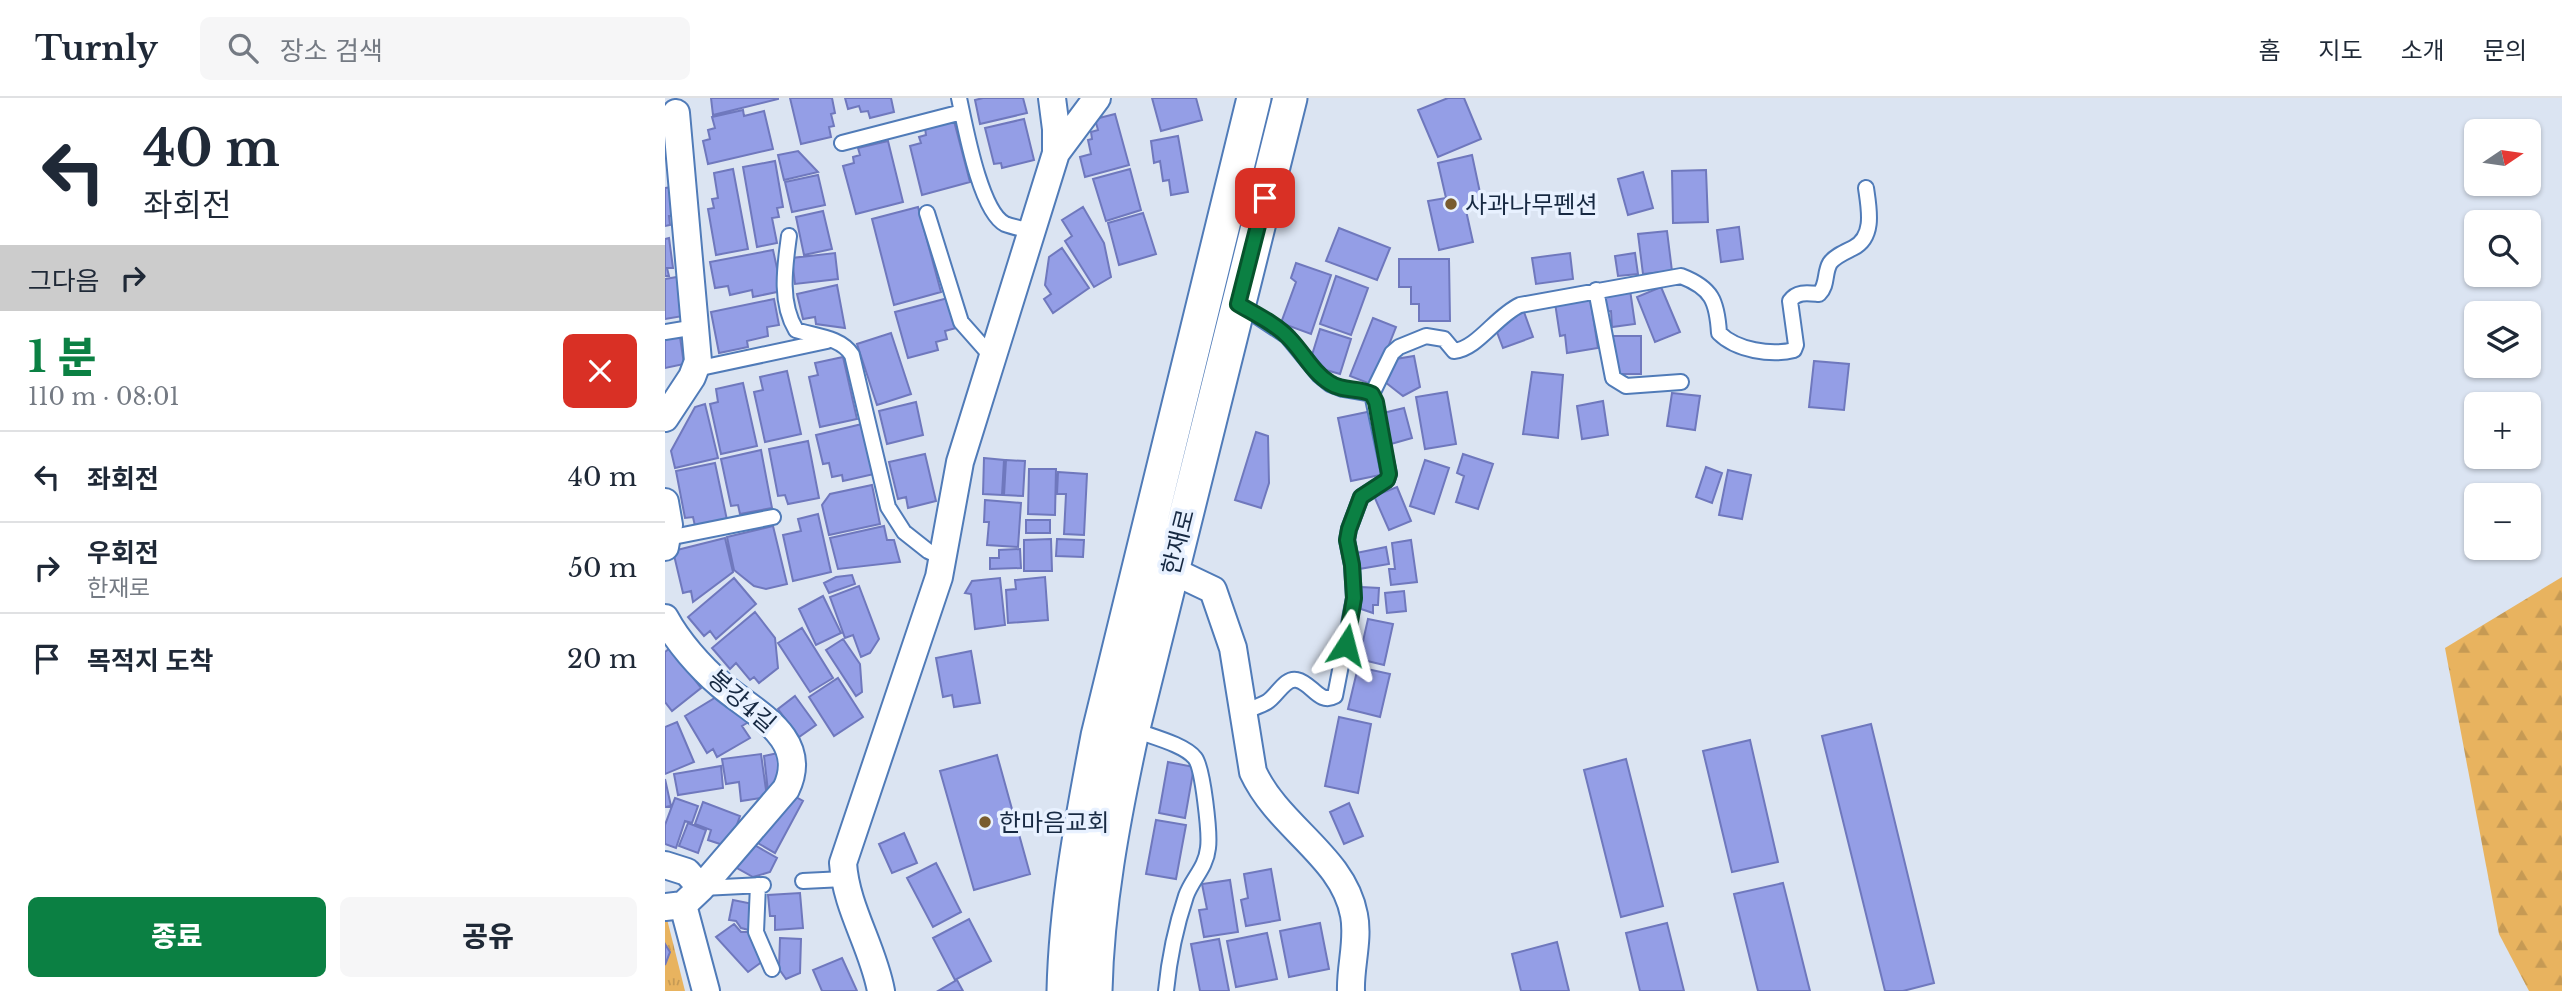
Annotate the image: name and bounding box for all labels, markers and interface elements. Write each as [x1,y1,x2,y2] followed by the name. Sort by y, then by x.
[200,17,690,80] search box
[35,28,158,69] text: Turnly
[224,29,262,67] icon: search
[280,35,383,67] text: 장소 검색
[2258,36,2280,65] text: 홈
[2318,36,2363,65] text: 지도
[2401,36,2445,65] text: 소개
[2483,36,2527,65] text: 문의
[143,118,280,179] text: 40 m
[2464,119,2541,196] north arrow
[2464,119,2541,560] map controls
[28,126,119,217] icon: left
[1235,168,1295,228] pin
[1246,179,1284,217] icon: arrive
[143,185,231,225] text: 좌회전
[1465,190,1597,219] place label: 사과나무펜션
[1443,196,1459,212] marker: 사과나무펜션
[2464,210,2541,287] button: search
[114,259,152,297] icon: right
[28,265,100,297] text: 그다음
[2464,301,2541,378] button: layers
[28,331,96,383] text: 1 분
[563,334,637,408] button: close
[28,383,180,411] text: 110 m · 08:01
[2464,392,2541,469] button: +
[28,458,66,496] icon: left
[568,461,637,493] text: 40 m
[87,463,159,495] text: 좌회전
[2464,483,2541,560] button: −
[1156,506,1200,578] street label: 한재로
[87,537,159,569] text: 우회전
[28,549,66,587] icon: right
[568,552,637,584] text: 50 m
[87,574,150,602] text: 한재로
[1309,608,1383,682] position arrow
[28,640,66,678] icon: arrive
[567,643,637,675] text: 20 m
[87,645,214,677] text: 목적지 도착
[702,664,782,738] street label: 봉강4길
[999,808,1109,837] place label: 한마음교회
[977,814,993,830] marker: 한마음교회
[28,897,326,977] button: 종료
[340,897,637,977] button: 공유

